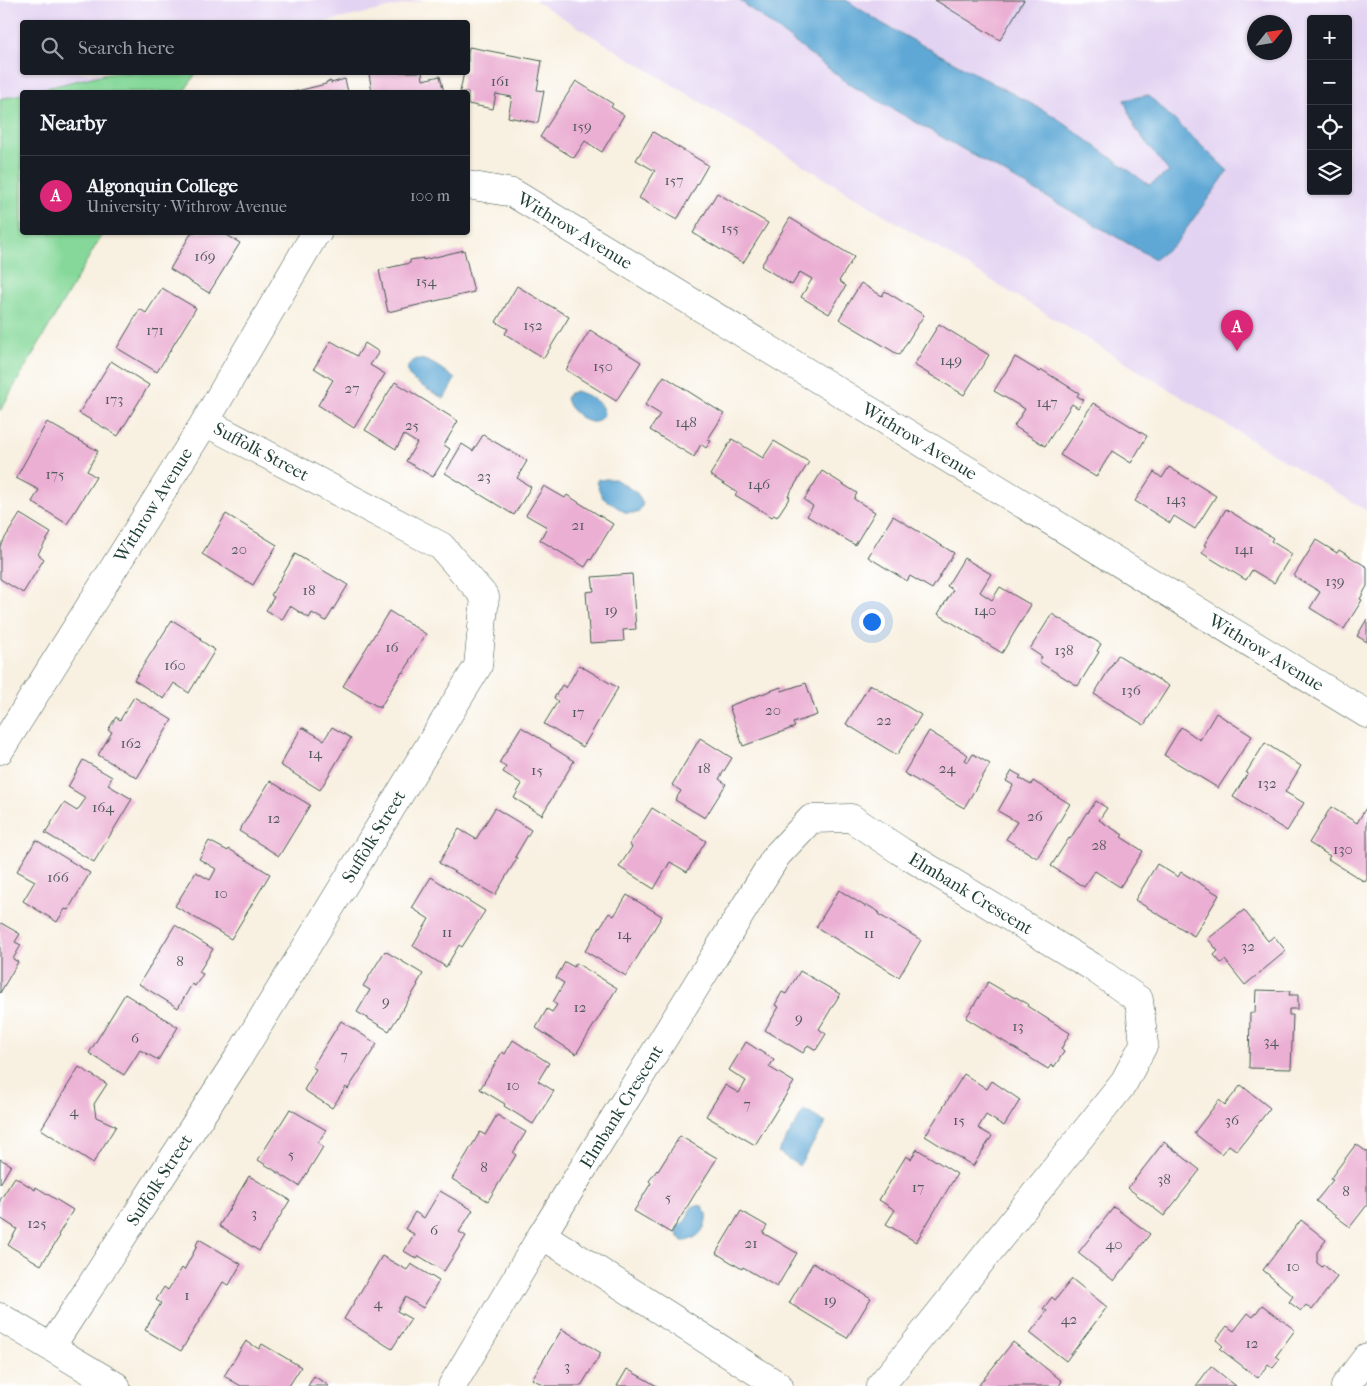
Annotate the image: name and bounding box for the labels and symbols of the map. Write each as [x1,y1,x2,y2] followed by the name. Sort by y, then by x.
[1247,15,1292,60] north arrow
[491,72,509,90] house number: 161
[572,117,592,135] house number: 159
[664,171,684,189] house number: 157
[512,187,636,274] street label: Withrow Avenue
[721,219,739,237] house number: 155
[194,247,216,265] house number: 169
[416,272,437,290] house number: 154
[1221,310,1253,351] pin: A
[523,316,543,334] house number: 152
[146,321,164,339] house number: 171
[940,351,962,369] house number: 149
[593,357,613,375] house number: 150
[345,379,359,397] house number: 27
[105,390,123,408] house number: 173
[1036,393,1058,411] house number: 147
[857,397,981,484] street label: Withrow Avenue
[675,413,697,431] house number: 148
[405,416,419,434] house number: 25
[210,418,313,486] street label: Suffolk Street
[109,444,197,567] street label: Withrow Avenue
[45,465,65,483] house number: 175
[477,467,491,485] house number: 23
[748,475,771,493] house number: 146
[1166,490,1186,508] house number: 143
[571,516,585,534] house number: 21
[231,540,247,558] house number: 20
[1234,540,1254,558] house number: 141
[1325,572,1345,590] house number: 139
[303,581,315,599] house number: 18
[604,601,618,619] house number: 19
[974,601,996,619] house number: 140
[859,609,885,635] your location
[1204,609,1328,696] street label: Withrow Avenue
[385,638,400,656] house number: 16
[1054,641,1074,659] house number: 138
[164,656,186,674] house number: 160
[1121,681,1142,699] house number: 136
[765,701,781,719] house number: 20
[572,703,584,721] house number: 17
[876,711,892,729] house number: 22
[120,734,142,752] house number: 162
[308,744,323,762] house number: 14
[698,759,710,777] house number: 18
[939,759,956,777] house number: 24
[531,761,543,779] house number: 15
[1257,774,1277,792] house number: 132
[337,786,410,887] street label: Suffolk Street
[92,798,115,816] house number: 164
[1027,807,1044,825] house number: 26
[267,809,281,827] house number: 12
[1091,836,1107,854] house number: 28
[1333,840,1353,858] house number: 130
[905,848,1037,939] street label: Elmbank Crescent
[47,868,70,886] house number: 166
[214,884,228,902] house number: 10
[442,923,452,941] house number: 11
[864,924,874,942] house number: 11
[617,925,632,943] house number: 14
[1241,937,1255,955] house number: 32
[176,952,184,970] house number: 8
[382,992,390,1010] house number: 9
[573,998,587,1016] house number: 12
[795,1009,803,1027] house number: 9
[1012,1017,1024,1035] house number: 13
[131,1029,140,1047] house number: 6
[1263,1032,1280,1050] house number: 34
[575,1041,668,1172] street label: Elmbank Crescent
[340,1046,348,1064] house number: 7
[506,1076,520,1094] house number: 10
[743,1095,751,1113] house number: 7
[70,1102,80,1120] house number: 4
[953,1111,965,1129] house number: 15
[1225,1111,1240,1129] house number: 36
[122,1130,197,1230] street label: Suffolk Street
[288,1145,294,1163] house number: 5
[480,1158,488,1176] house number: 8
[1157,1170,1171,1188] house number: 38
[912,1178,924,1196] house number: 17
[1342,1182,1350,1200] house number: 8
[665,1188,671,1206] house number: 5
[251,1204,257,1222] house number: 3
[27,1214,47,1232] house number: 125
[430,1221,439,1239] house number: 6
[744,1234,758,1252] house number: 21
[1105,1235,1123,1253] house number: 40
[1286,1257,1300,1275] house number: 10
[184,1286,190,1304] house number: 1
[823,1291,837,1309] house number: 19
[374,1294,384,1312] house number: 4
[1061,1310,1078,1328] house number: 42
[1245,1334,1259,1352] house number: 12
[564,1357,570,1375] house number: 3

